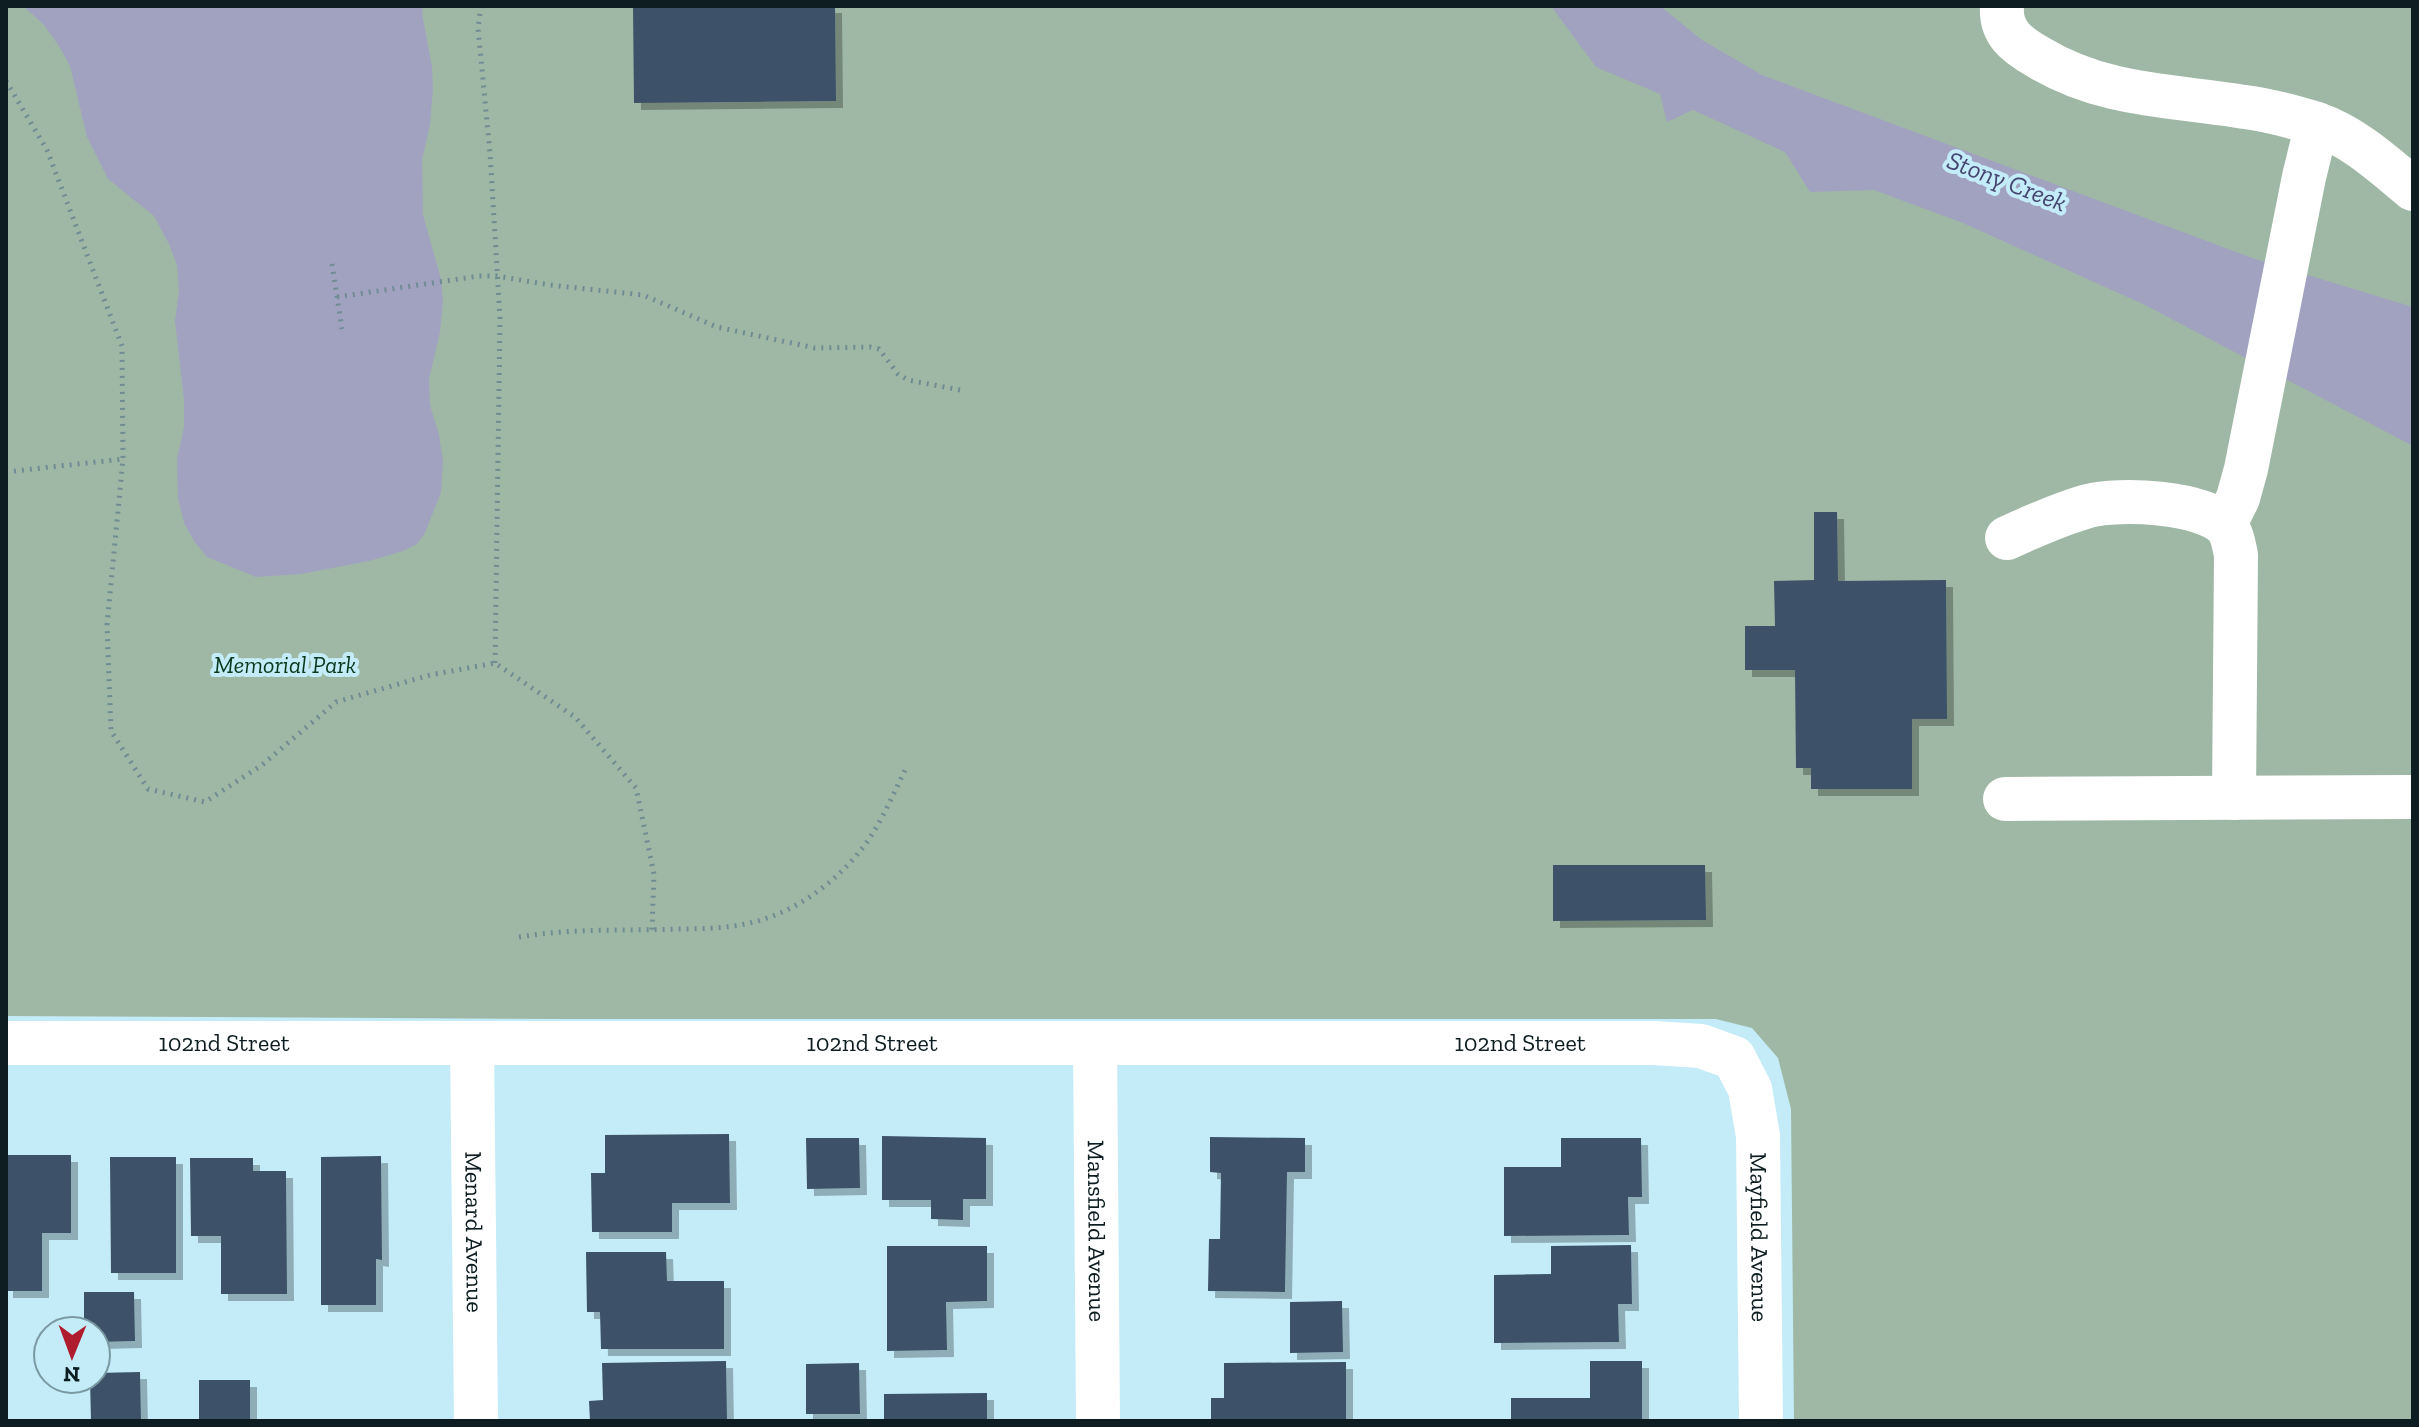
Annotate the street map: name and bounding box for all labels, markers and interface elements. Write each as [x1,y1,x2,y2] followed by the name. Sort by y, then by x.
[1943,144,2071,218] water label: Stony Creek
[214,650,357,679] park label: Memorial Park
[158,1028,290,1057] street label: 102nd Street
[806,1028,938,1057] street label: 102nd Street
[1454,1028,1586,1057] street label: 102nd Street
[1082,1140,1112,1322] street label: Mansfield Avenue
[459,1151,490,1313] street label: Menard Avenue
[1744,1152,1775,1322] street label: Mayfield Avenue
[32,1315,112,1395] north arrow
[63,1361,80,1388] text: N

